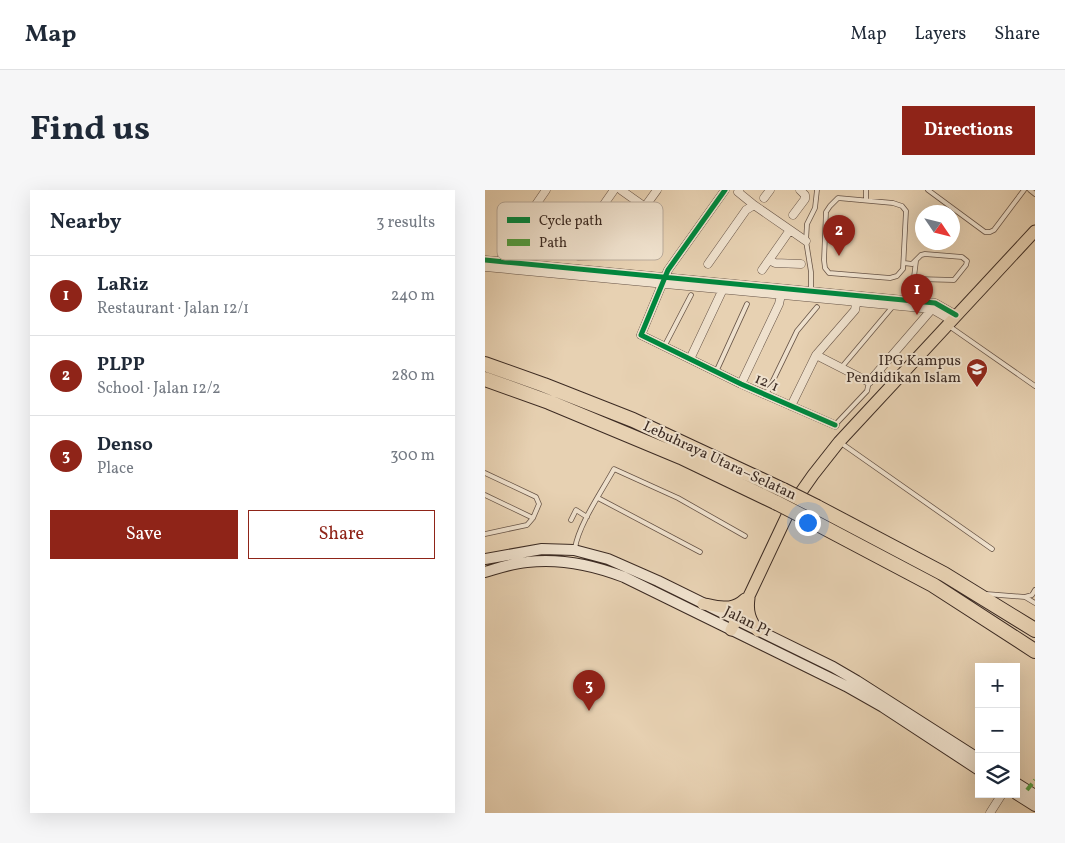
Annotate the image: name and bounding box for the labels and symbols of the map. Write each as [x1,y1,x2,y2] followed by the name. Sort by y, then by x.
[497,202,663,260] legend
[915,205,960,250] north arrow
[539,212,603,231] text: Cycle path
[823,215,855,256] pin: 2
[539,234,567,253] text: Path
[901,274,933,315] pin: 1
[846,351,961,389] place label: IPG Kampus Pendidikan Islam
[965,357,989,388] school or university icon: IPG Kampus Pendidikan Islam
[751,369,782,398] street label: 12/1
[639,417,799,506] street label: Lebuhraya Utara–Selatan
[795,510,821,536] your location
[720,602,775,643] street label: Jalan P1
[573,670,605,711] pin: 3

